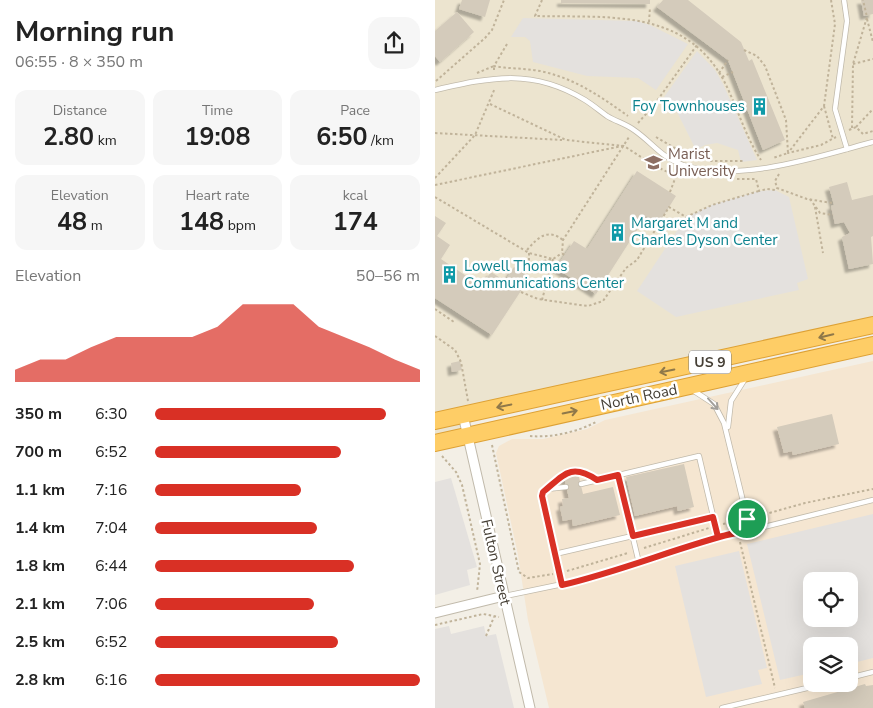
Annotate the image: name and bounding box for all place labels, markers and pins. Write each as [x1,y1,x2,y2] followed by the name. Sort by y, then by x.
[632,96,745,116] place label: Foy Townhouses
[749,96,769,116] building icon: Foy Townhouses
[668,144,736,181] place label: Marist University
[644,153,664,173] school or university icon: Marist University
[631,213,778,250] place label: Margaret M and Charles Dyson Center
[607,222,627,242] building icon: Margaret M and Charles Dyson Center
[464,256,625,293] place label: Lowell Thomas Communications Center
[440,265,460,285] building icon: Lowell Thomas Communications Center
[726,498,768,540] pin

